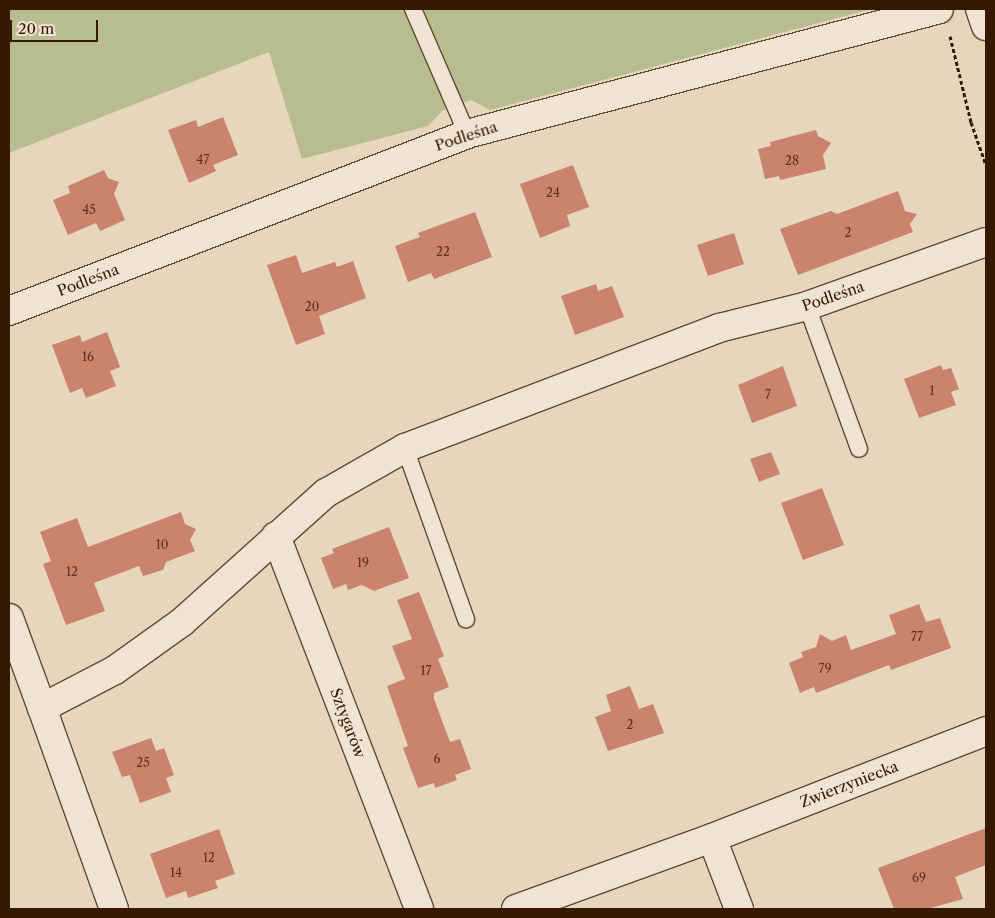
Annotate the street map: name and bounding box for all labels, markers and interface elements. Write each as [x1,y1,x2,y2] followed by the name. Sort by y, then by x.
[12,10,100,42] scale bar
[18,19,54,38] text: 20 m
[433,117,499,155] street label: Podleśna
[197,153,209,167] house number: 47
[785,154,799,168] house number: 28
[546,186,560,200] house number: 24
[82,203,96,217] house number: 45
[845,226,851,240] house number: 2
[436,245,450,259] house number: 22
[55,260,121,300] street label: Podleśna
[800,277,866,315] street label: Podleśna
[305,300,319,314] house number: 20
[82,350,94,364] house number: 16
[929,384,935,398] house number: 1
[765,388,771,402] house number: 7
[156,538,168,552] house number: 10
[357,556,369,570] house number: 19
[66,565,78,579] house number: 12
[911,630,923,644] house number: 77
[819,662,831,676] house number: 79
[421,664,431,678] house number: 17
[327,686,369,760] street label: Sztygarów
[627,718,633,732] house number: 2
[433,752,441,766] house number: 6
[136,756,150,770] house number: 25
[797,757,901,811] street label: Zwierzyniecka
[203,851,215,865] house number: 12
[170,866,182,880] house number: 14
[912,871,926,885] house number: 69

